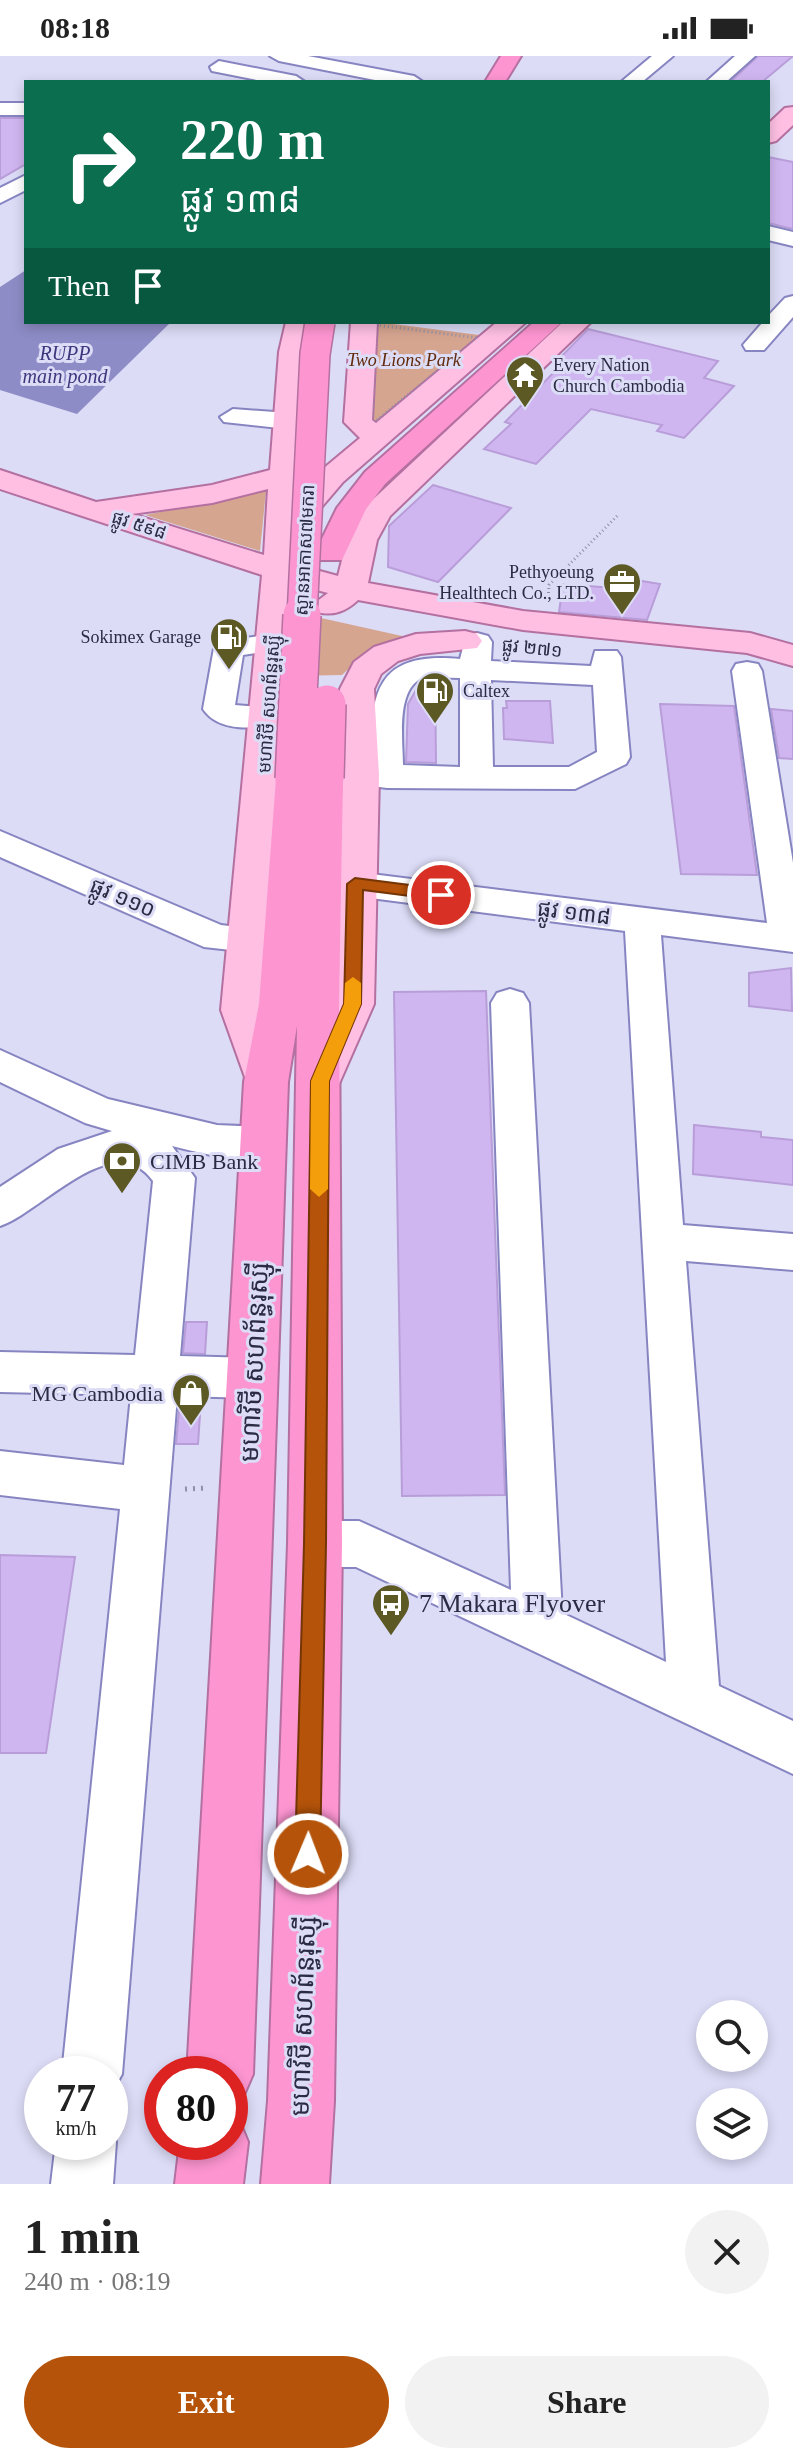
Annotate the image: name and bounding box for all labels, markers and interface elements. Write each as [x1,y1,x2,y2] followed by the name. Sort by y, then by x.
[40,11,110,44] text: 08:18
[180,109,325,171] text: 220 m
[48,112,152,216] icon: right
[180,180,300,220] text: ផ្លូវ ១៣៨
[126,264,170,308] icon: arrive
[48,269,110,302] text: Then
[23,342,109,388] water label: RUPP main pond
[347,350,462,370] park label: Two Lions Park
[504,354,546,409] temple icon: Every Nation Church Cambodia
[553,355,684,396] place label: Every Nation Church Cambodia
[292,484,320,616] street label: ស្ពានអាកាស៧មករា
[107,507,169,549] street label: ផ្លូវ ៥៩៨
[601,561,643,616] office icon: Pethyoeung Healthtech Co., LTD.
[439,562,594,603] place label: Pethyoeung Healthtech Co., LTD.
[208,616,250,671] fuel station icon: Sokimex Garage
[81,627,201,647] place label: Sokimex Garage
[253,634,290,774] street label: មហាវិថី សហព័ន្ធរុស្ស៊ី
[500,635,563,667] street label: ផ្លូវ ២៧១
[414,670,456,725] fuel station icon: Caltex
[463,681,510,701] place label: Caltex
[407,861,475,929] pin
[83,873,159,929] street label: ផ្លូវ ១១០
[419,873,463,917] icon: arrive
[535,896,612,937] street label: ផ្លូវ ១៣៨
[101,1140,143,1195] bank icon: CIMB Bank
[150,1149,258,1174] place label: CIMB Bank
[233,1261,282,1463] street label: មហាវិថី សហព័ន្ធរុស្ស៊ី
[170,1372,212,1427] shop icon: MG Cambodia
[32,1381,163,1406] place label: MG Cambodia
[370,1582,412,1637] bus stop icon: 7 Makara Flyover
[419,1589,606,1618] place label: 7 Makara Flyover
[266,1812,350,1896] position arrow
[284,1915,329,2117] street label: មហាវិថី សហព័ន្ធរុស្ស៊ី
[696,2000,768,2160] map controls
[696,2000,768,2072] button: search
[144,2056,248,2160] speed limit sign: 80
[56,2075,96,2120] text: 77
[696,2088,768,2160] button: layers
[55,2117,97,2139] text: km/h
[24,2210,140,2263] text: 1 min
[685,2210,769,2294] button: close
[24,2267,171,2296] text: 240 m · 08:19
[24,2356,389,2448] button: Exit
[405,2356,769,2448] button: Share

